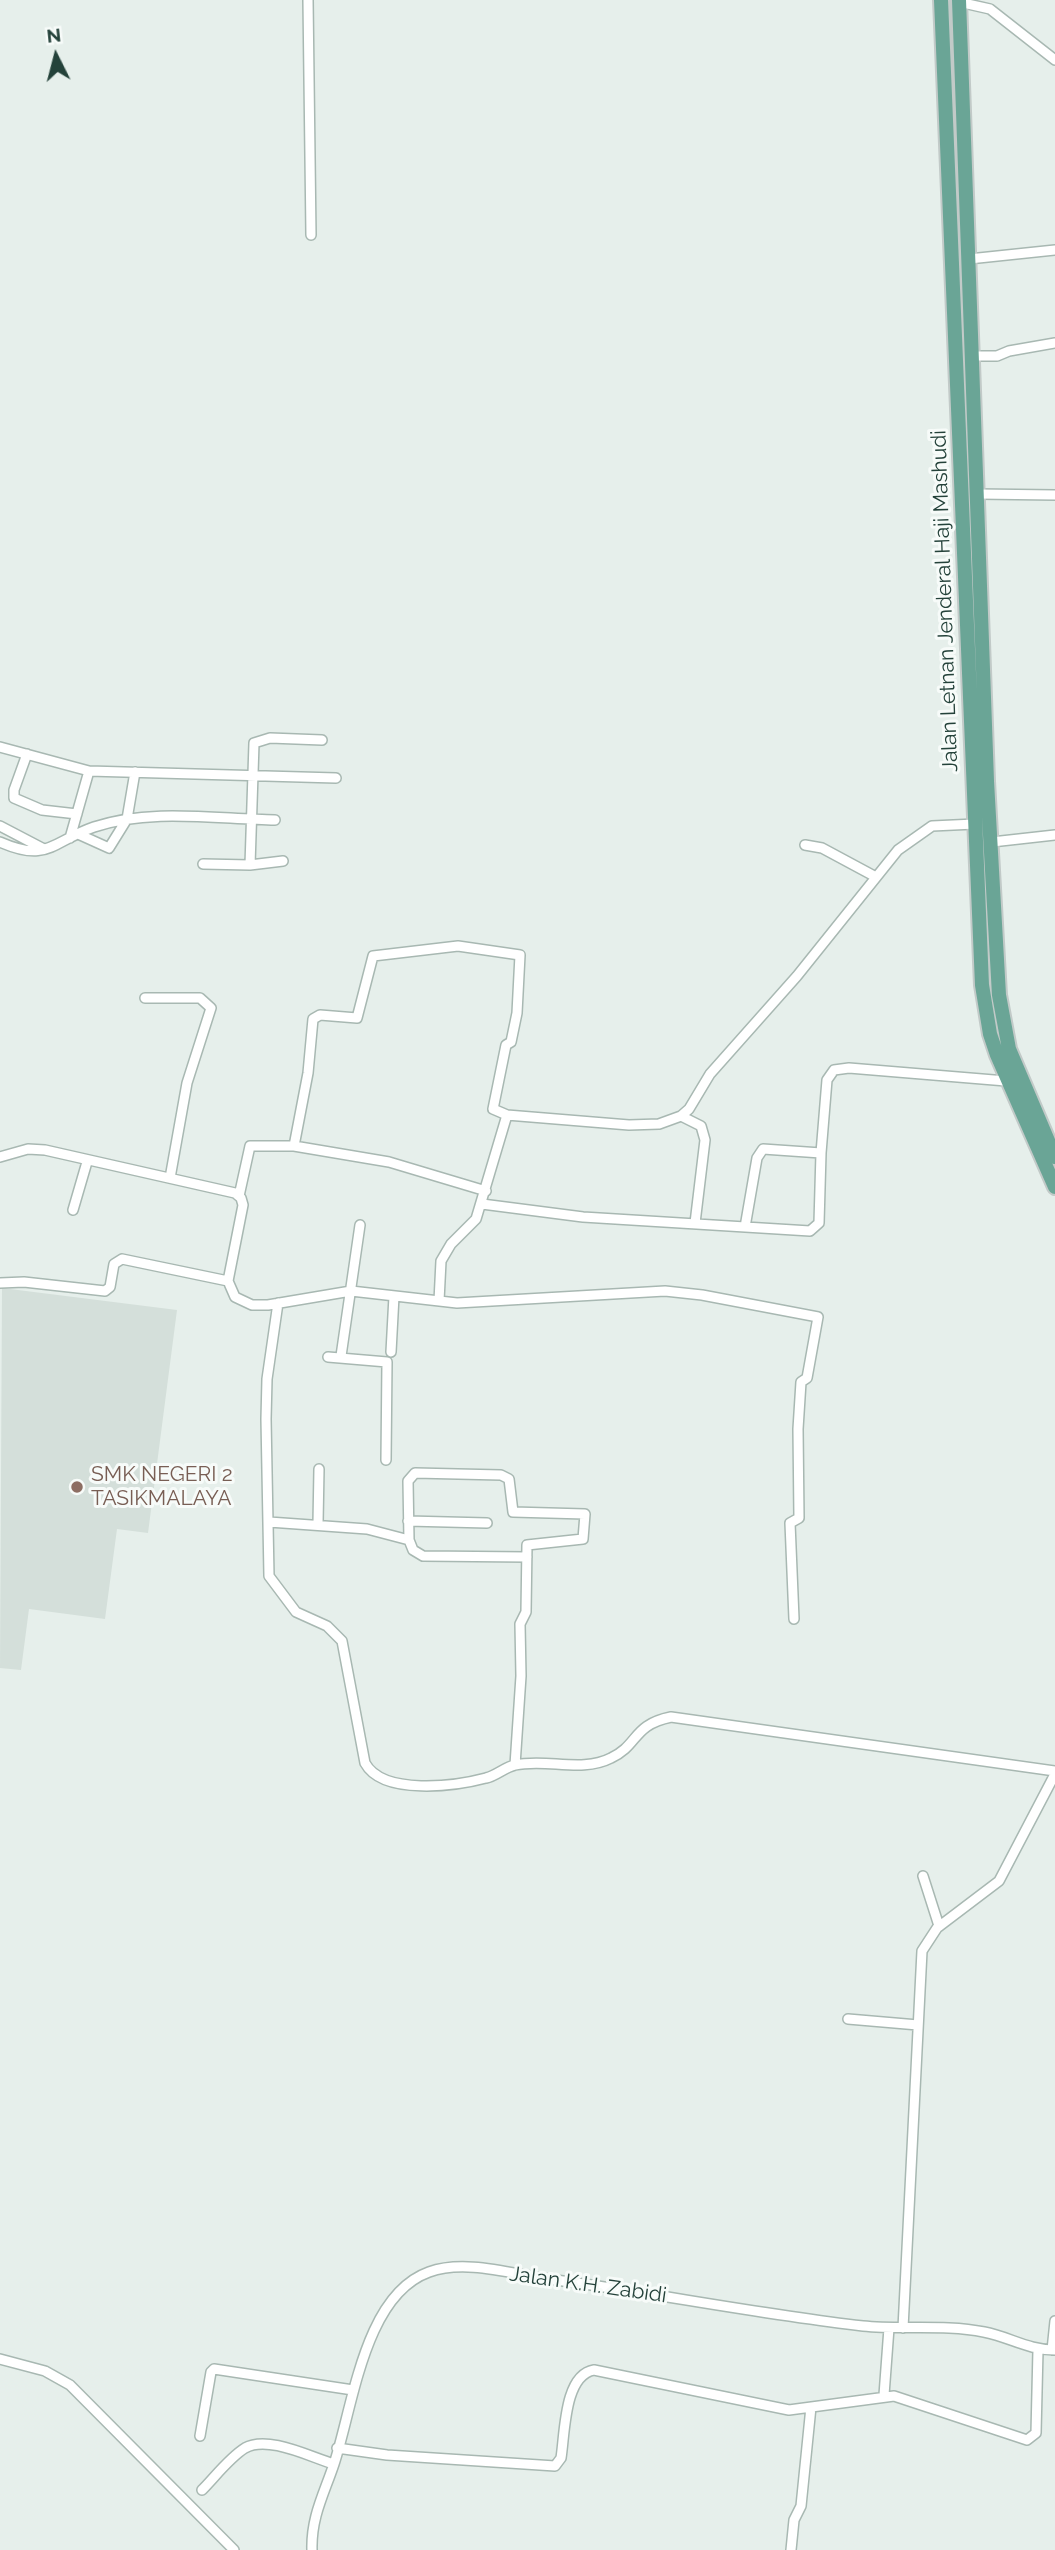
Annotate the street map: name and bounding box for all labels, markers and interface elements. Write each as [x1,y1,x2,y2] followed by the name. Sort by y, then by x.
[21,21,91,91] north arrow
[45,23,62,47] text: N
[926,430,964,772] street label: Jalan Letnan Jenderal Haji Mashudi
[91,1462,233,1512] place label: SMK NEGERI 2 TASIKMALAYA
[69,1479,85,1495] marker: SMK NEGERI 2 TASIKMALAYA
[508,2262,668,2308] street label: Jalan K.H. Zabidi

